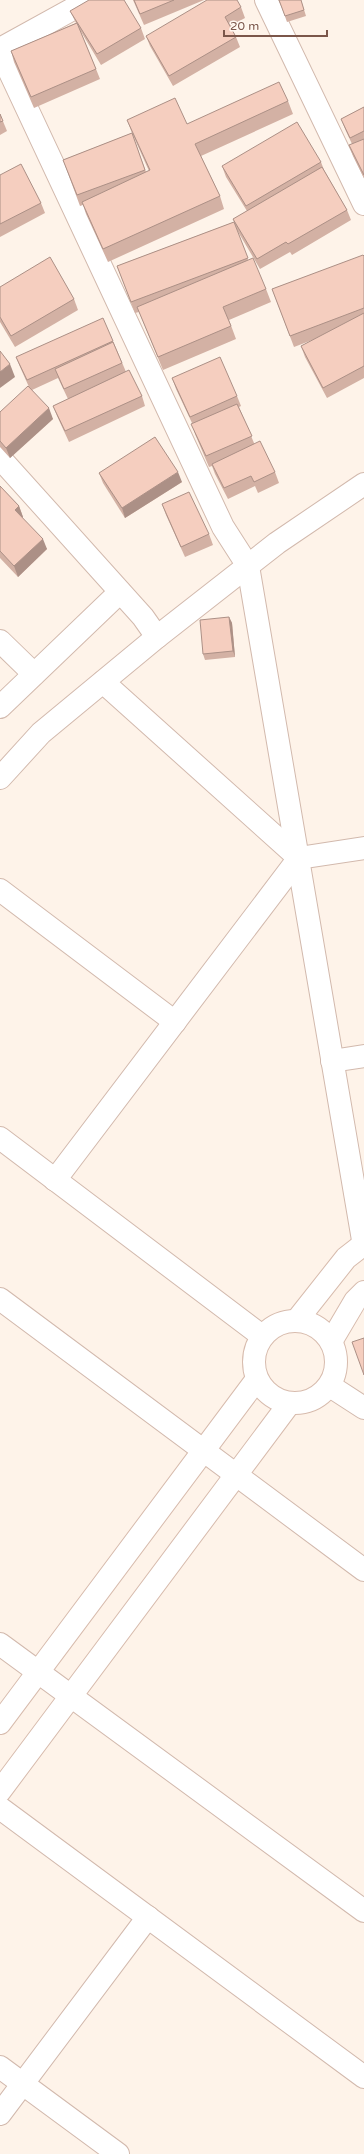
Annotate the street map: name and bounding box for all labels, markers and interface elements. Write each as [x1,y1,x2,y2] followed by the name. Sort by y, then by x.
[224,12,327,38] scale bar
[230,19,259,33] text: 20 m

